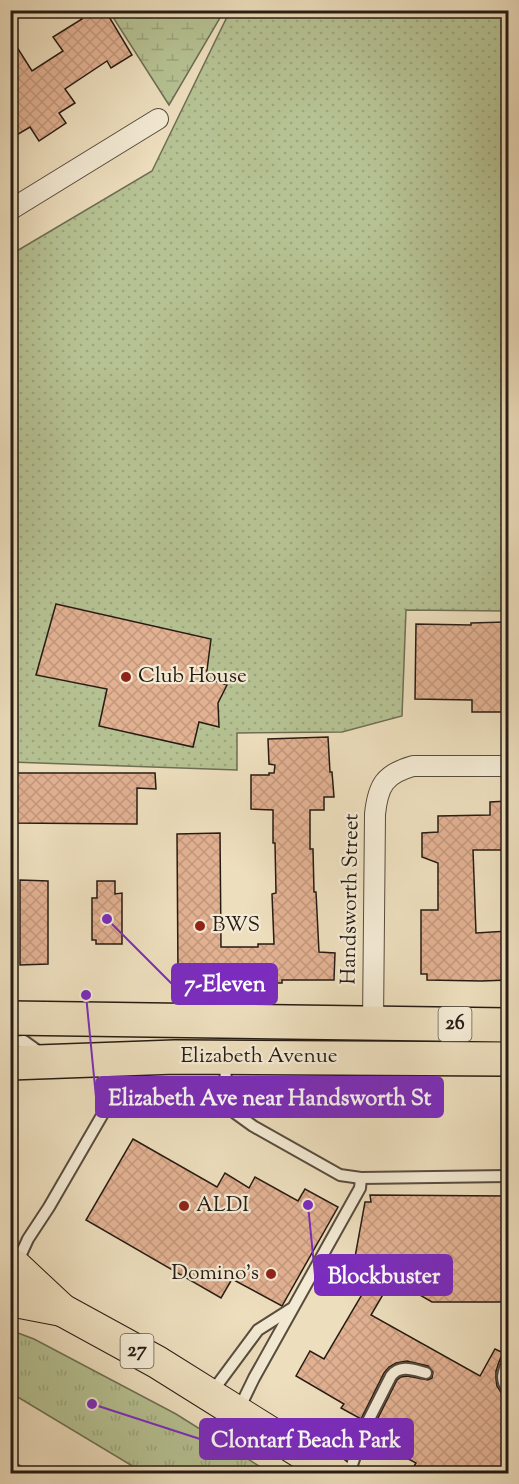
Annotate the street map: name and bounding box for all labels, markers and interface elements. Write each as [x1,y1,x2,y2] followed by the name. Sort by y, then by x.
[138,662,247,692] place label: Club House
[119,670,133,684] marker: Club House
[335,813,367,985] street label: Handsworth Street
[212,911,260,941] place label: BWS
[193,919,207,933] marker: BWS
[172,964,277,1004] callout: 7-Eleven
[184,970,266,1002] text: 7-Eleven
[438,1007,472,1041] road number: 26
[180,1042,338,1072] street label: Elizabeth Avenue
[96,1077,443,1117] callout: Elizabeth Ave near Handsworth St
[109,1084,432,1116] text: Elizabeth Ave near Handsworth St
[196,1191,249,1221] place label: ALDI
[177,1199,191,1213] marker: ALDI
[315,1255,452,1295] callout: Blockbuster
[171,1259,259,1289] place label: Domino's
[328,1262,441,1294] text: Blockbuster
[264,1267,278,1281] marker: Domino's
[120,1334,154,1368] road number: 27
[200,1419,413,1459] callout: Clontarf Beach Park
[211,1426,401,1458] text: Clontarf Beach Park

